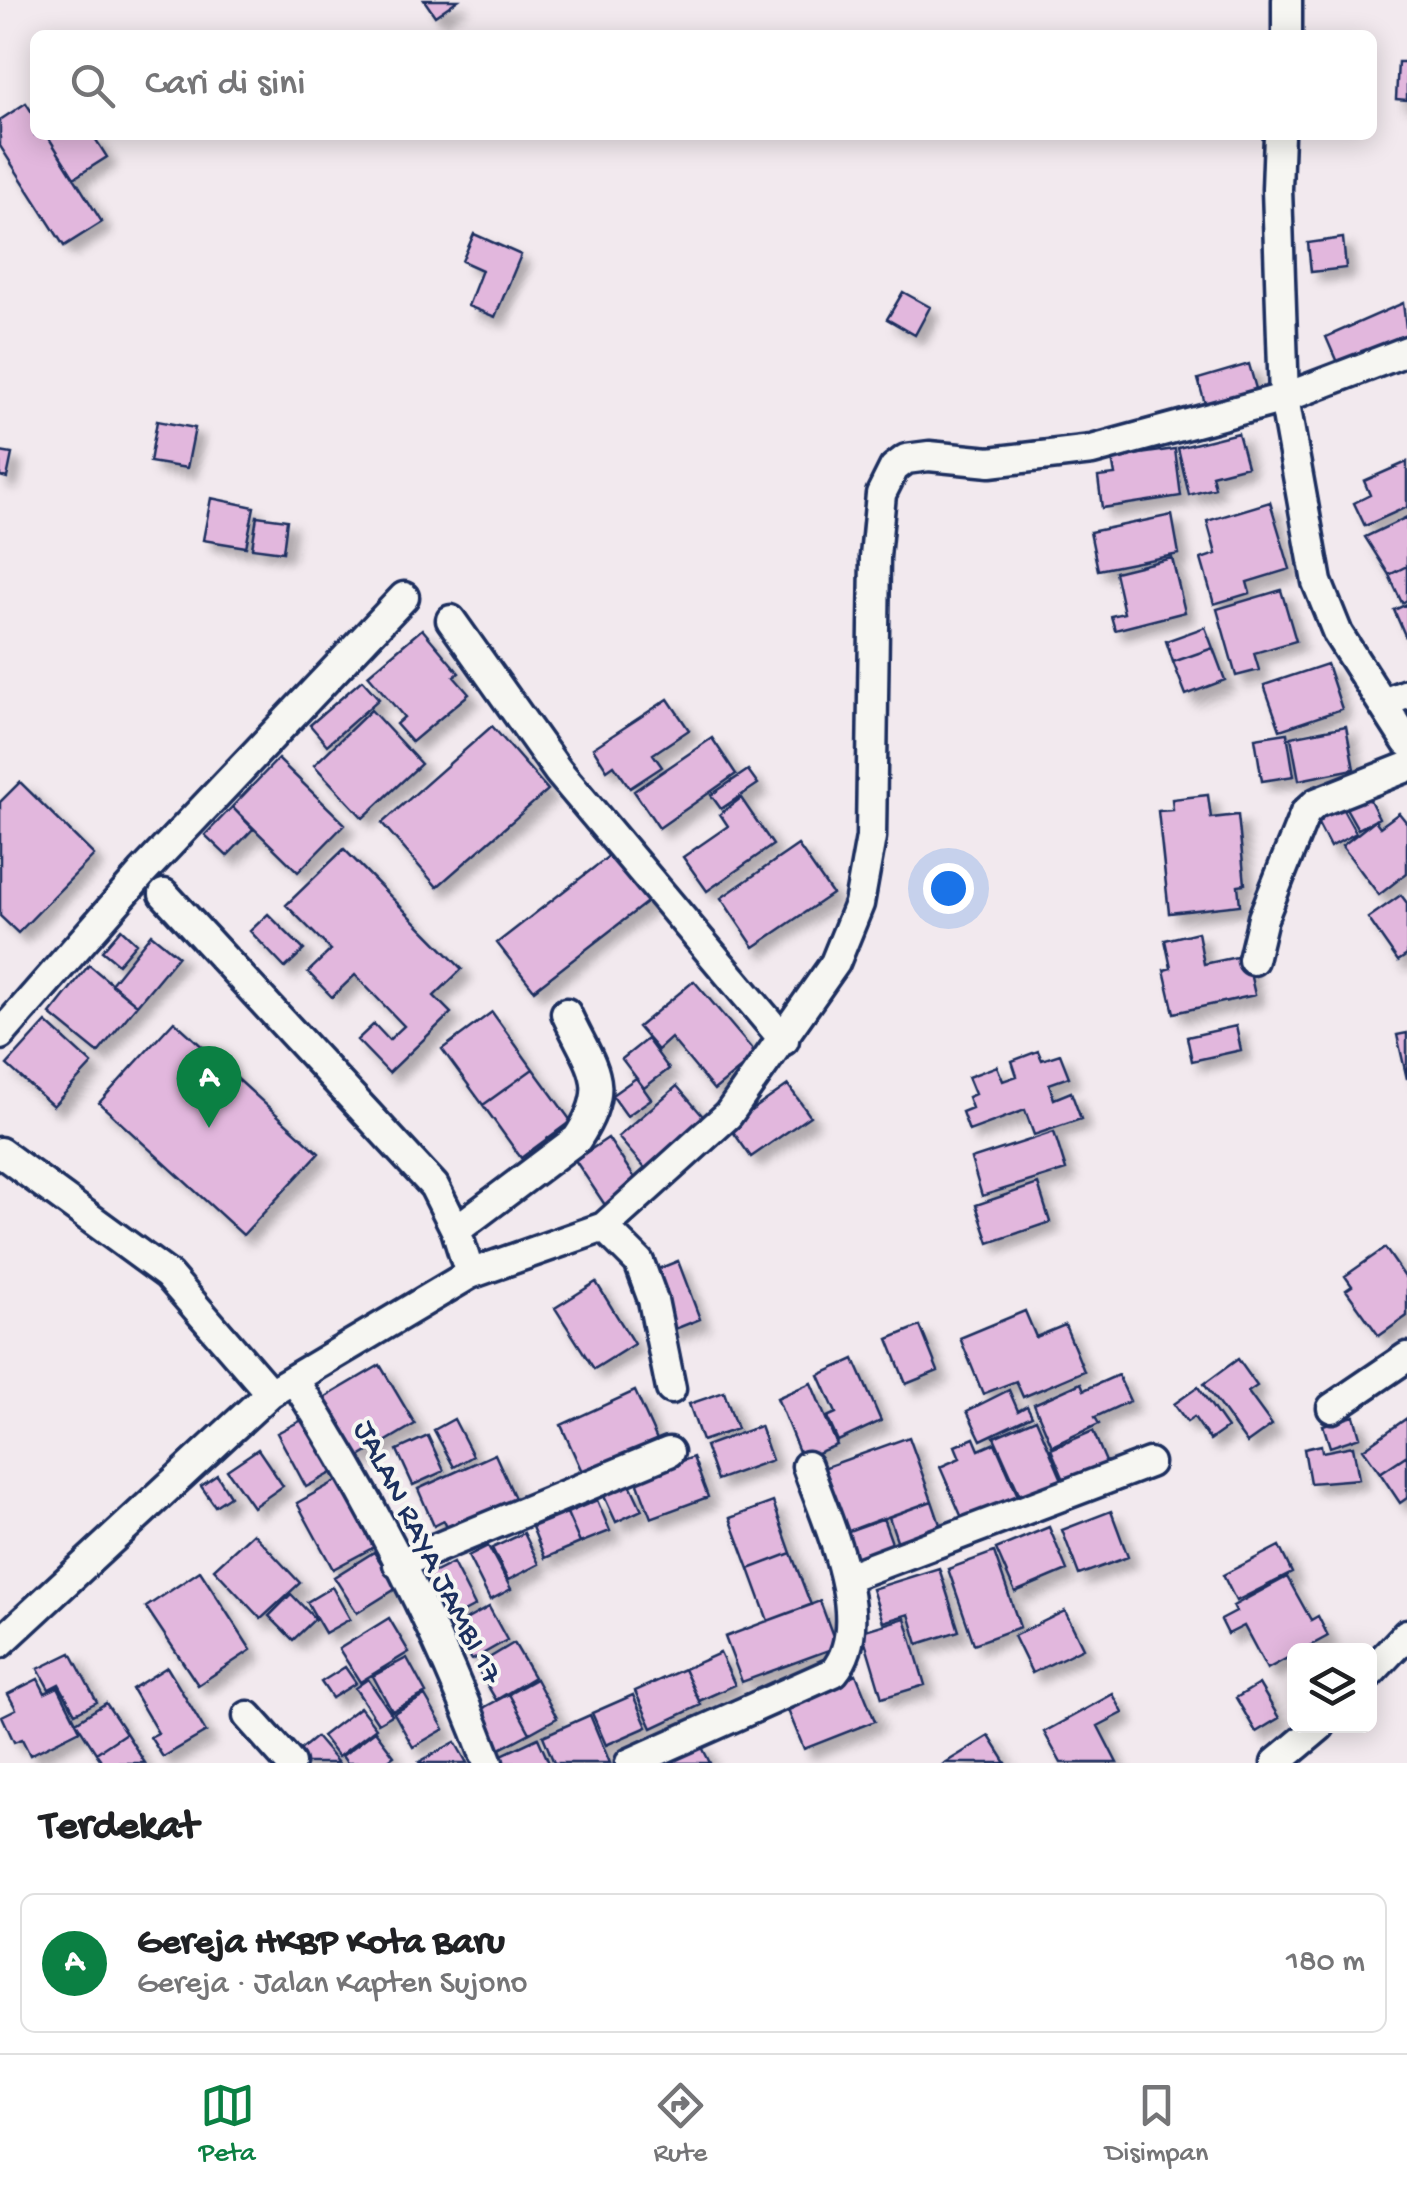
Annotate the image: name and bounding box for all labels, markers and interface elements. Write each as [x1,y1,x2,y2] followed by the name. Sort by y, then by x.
[30,30,1377,140] search box
[65,58,120,113] icon: search
[145,63,305,107] text: Cari di sini
[923,863,974,914] your location
[176,1046,242,1128] pin: A
[343,1415,510,1692] street label: JALAN RAYA JAMBI 17
[1287,1643,1377,1733] map controls
[1287,1643,1377,1733] button: layers
[40,1804,198,1853] text: Terdekat
[137,1922,505,1966] text: Gereja HKBP Kota Baru
[65,1944,84,1982] text: A
[1286,1944,1365,1982] text: 180 m
[137,1966,527,2004] text: Gereja · Jalan Kapten Sujono
[199,2078,256,2171] tab: Peta
[653,2078,708,2171] tab: Rute
[1105,2078,1208,2171] tab: Disimpan

